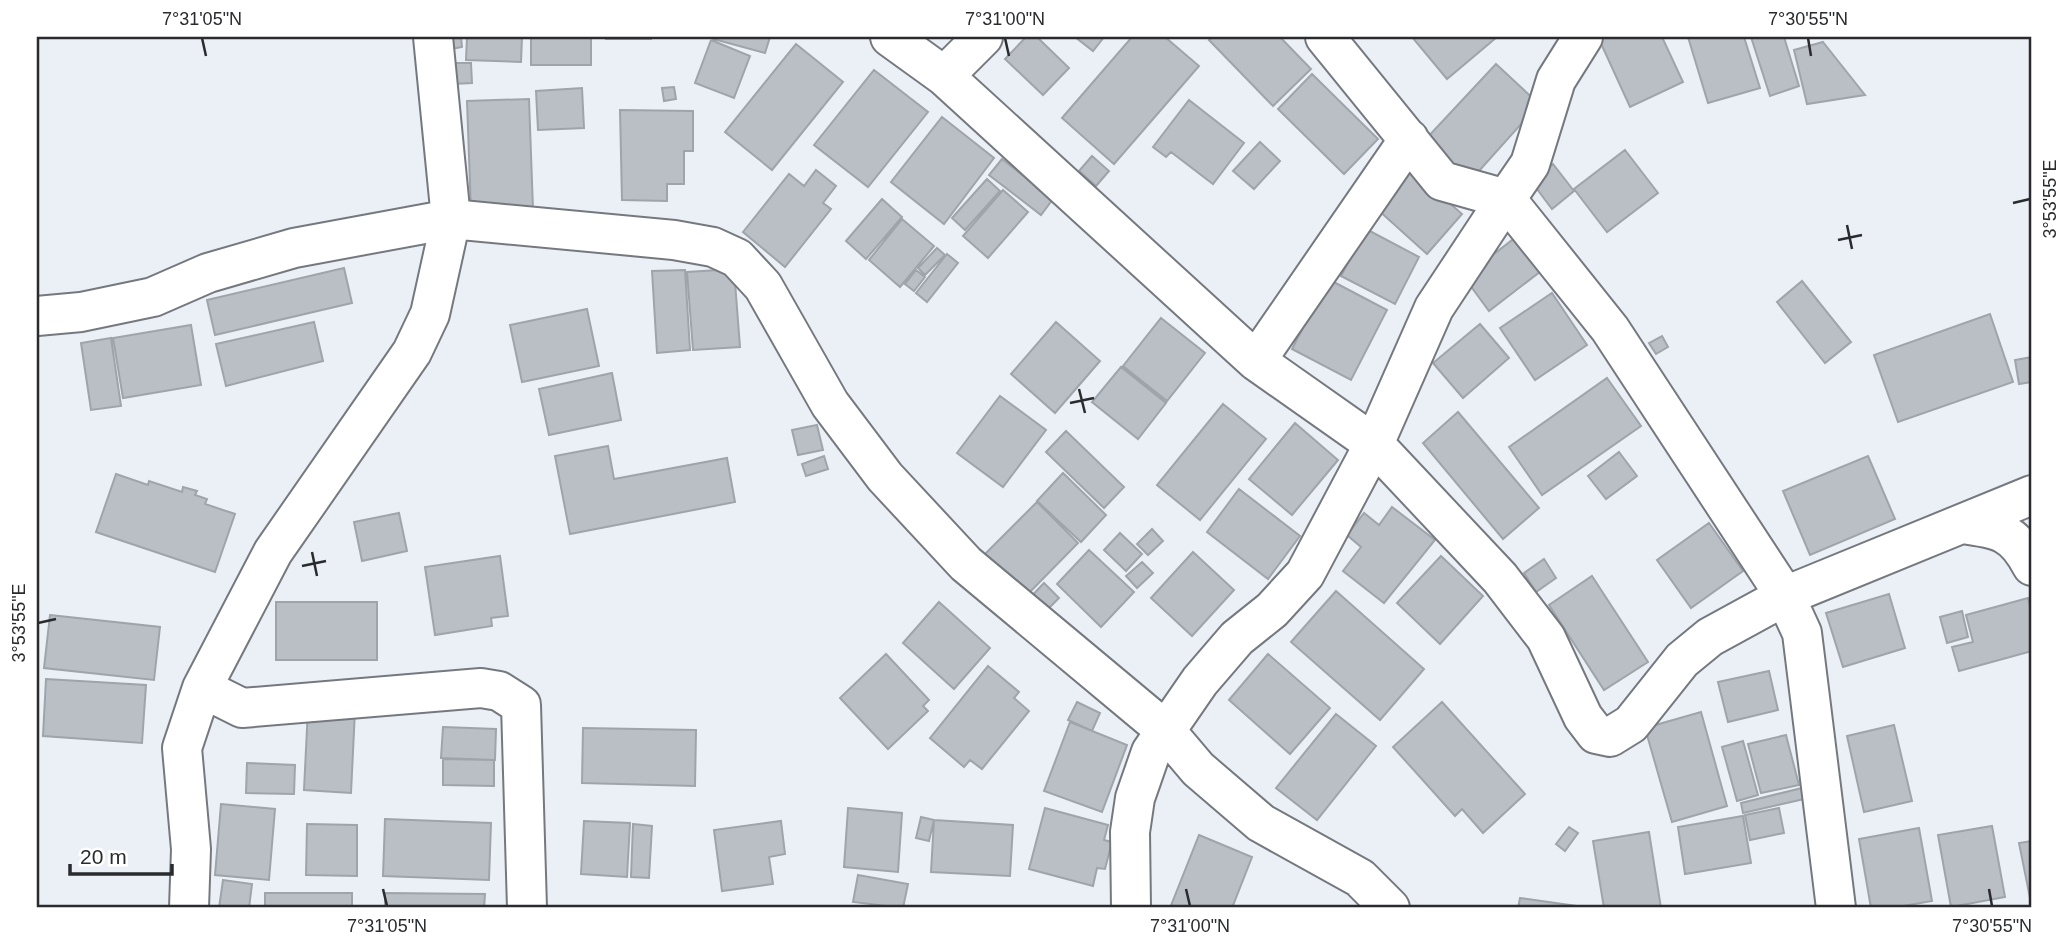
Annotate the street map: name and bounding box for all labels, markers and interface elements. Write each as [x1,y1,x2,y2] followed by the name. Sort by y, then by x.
[162,9,242,29] text: 7°31'05"N
[965,9,1045,29] text: 7°31'00"N
[1768,9,1848,29] text: 7°30'55"N
[2040,159,2060,239] text: 3°53'55"E
[9,583,29,663] text: 3°53'55"E
[70,833,172,877] scale bar
[80,845,127,868] text: 20 m
[347,916,427,936] text: 7°31'05"N
[1150,916,1230,936] text: 7°31'00"N
[1952,916,2032,936] text: 7°30'55"N

